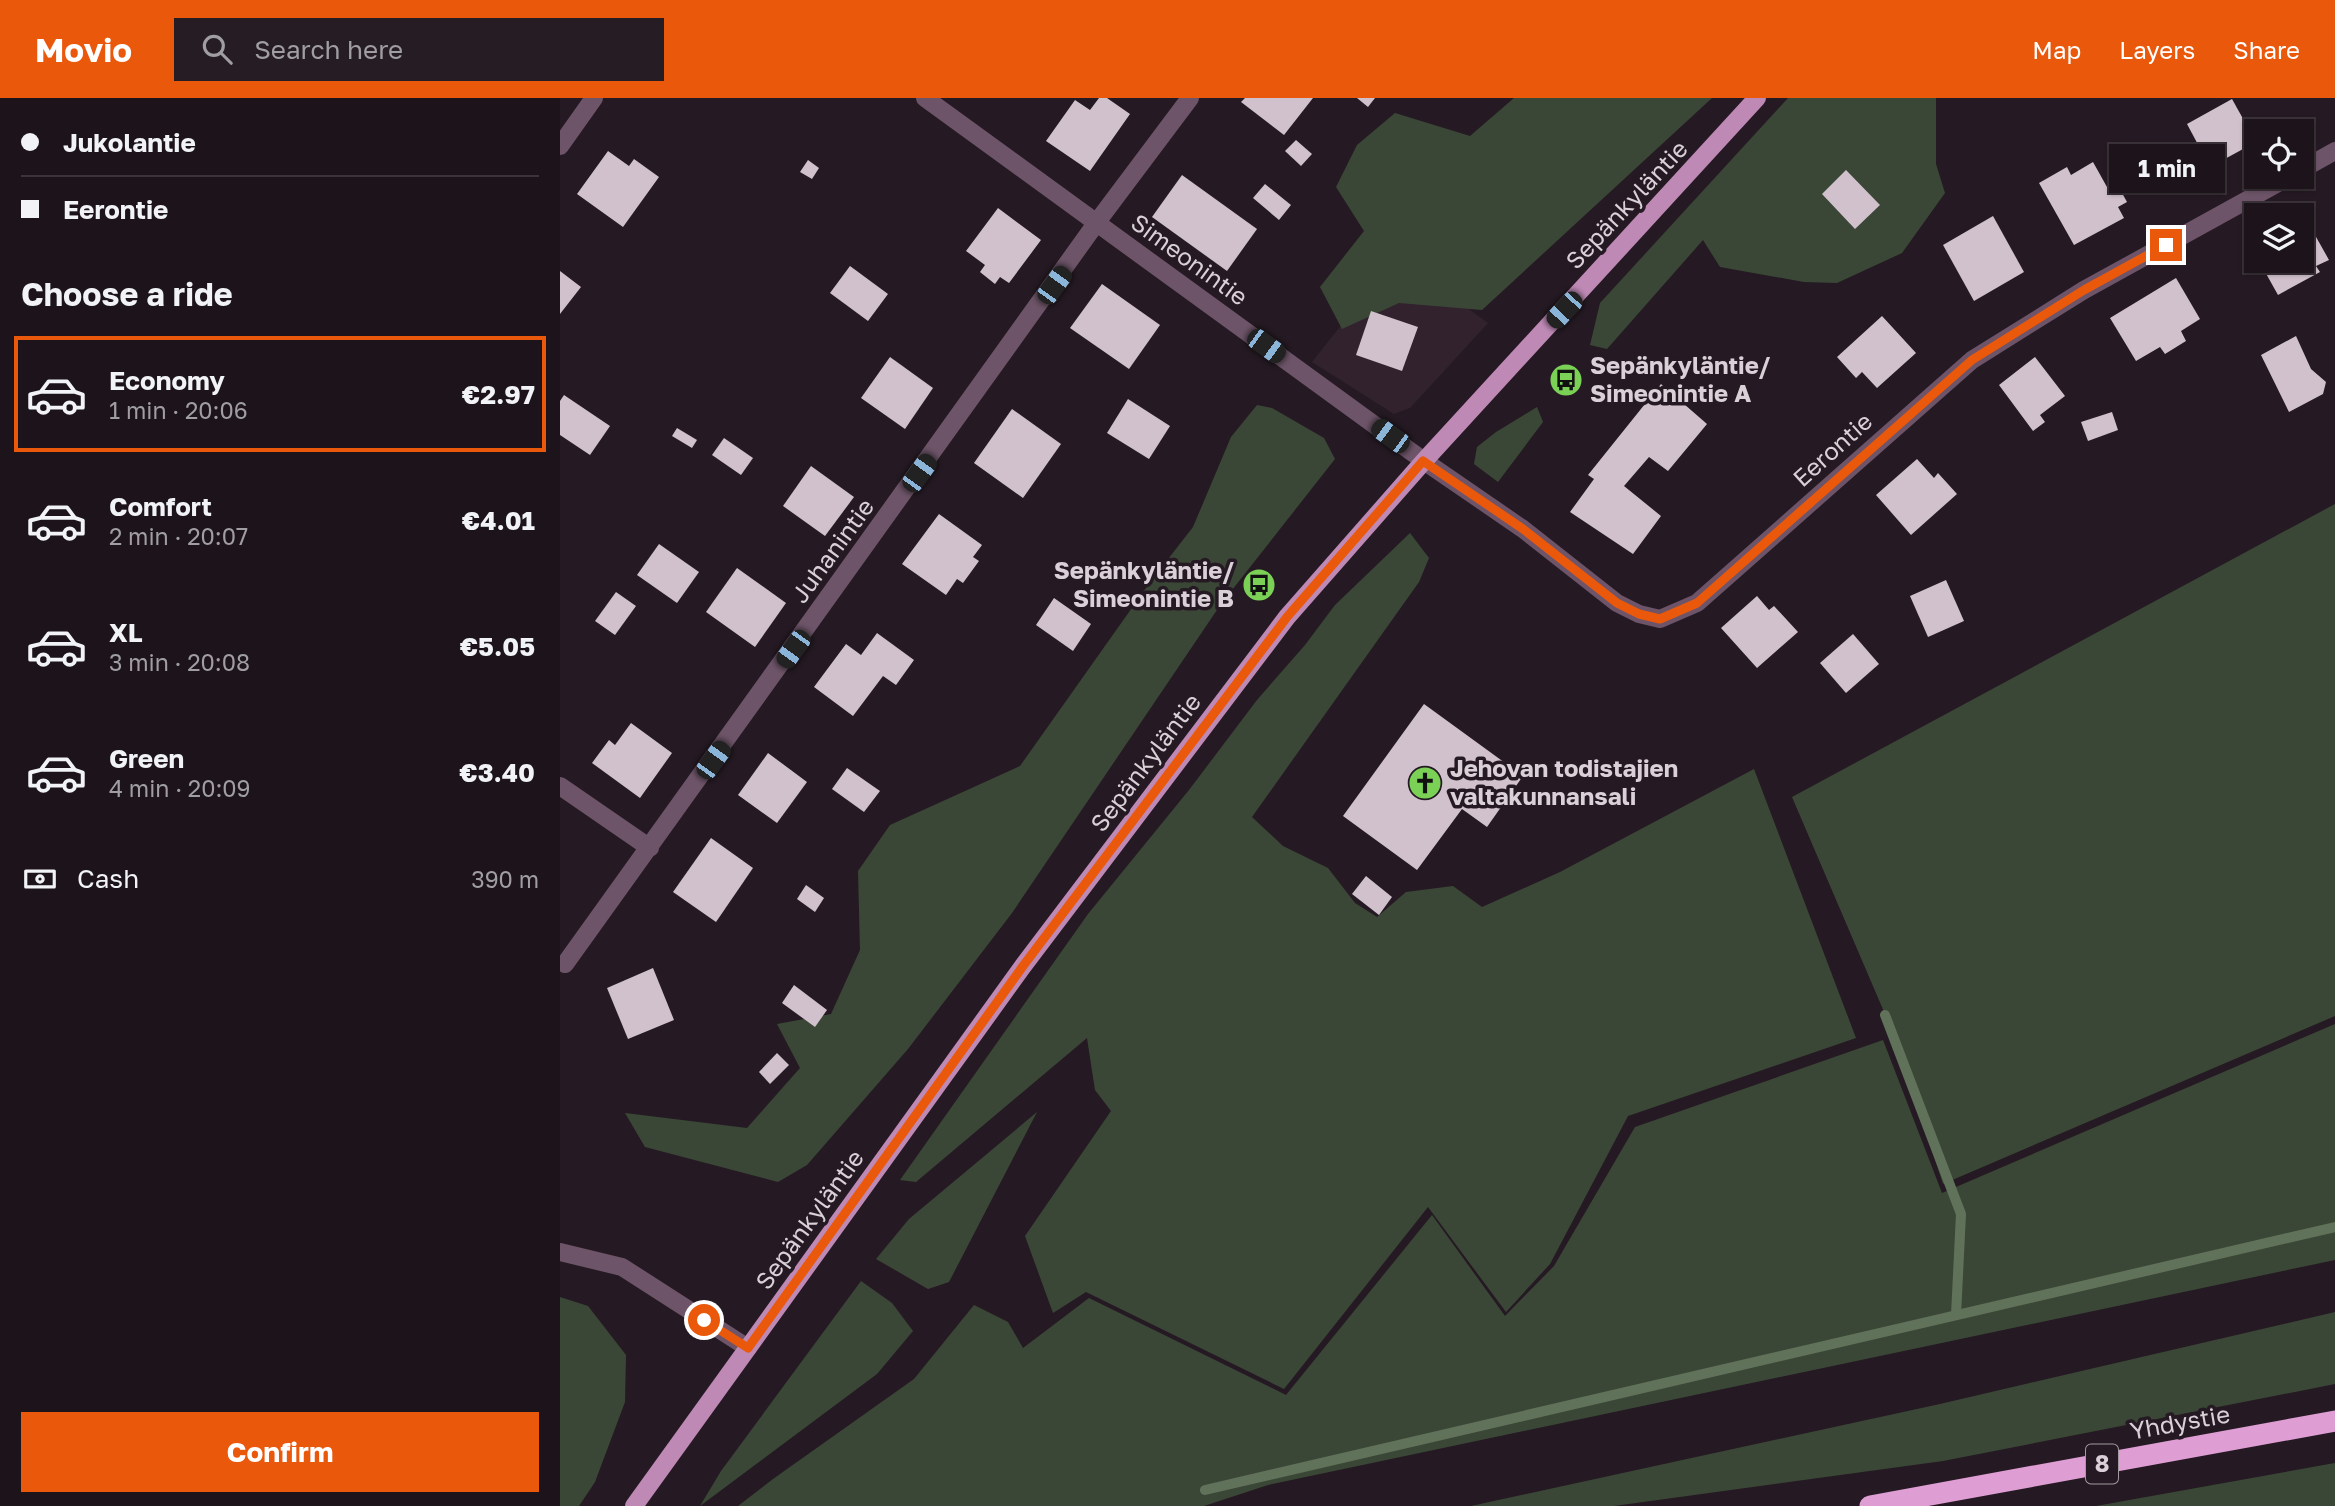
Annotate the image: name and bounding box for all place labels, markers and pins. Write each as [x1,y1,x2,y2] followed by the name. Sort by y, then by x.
[1590,350,1771,407] place label: Sepänkyläntie/ Simeonintie A
[1547,361,1585,399] bus stop icon: Sepänkyläntie/ Simeonintie A
[1054,555,1234,612] place label: Sepänkyläntie/ Simeonintie B
[1240,566,1278,604] bus stop icon: Sepänkyläntie/ Simeonintie B
[1450,753,1678,810] place label: Jehovan todistajien valtakunnansali
[1406,764,1444,802] church icon: Jehovan todistajien valtakunnansali

